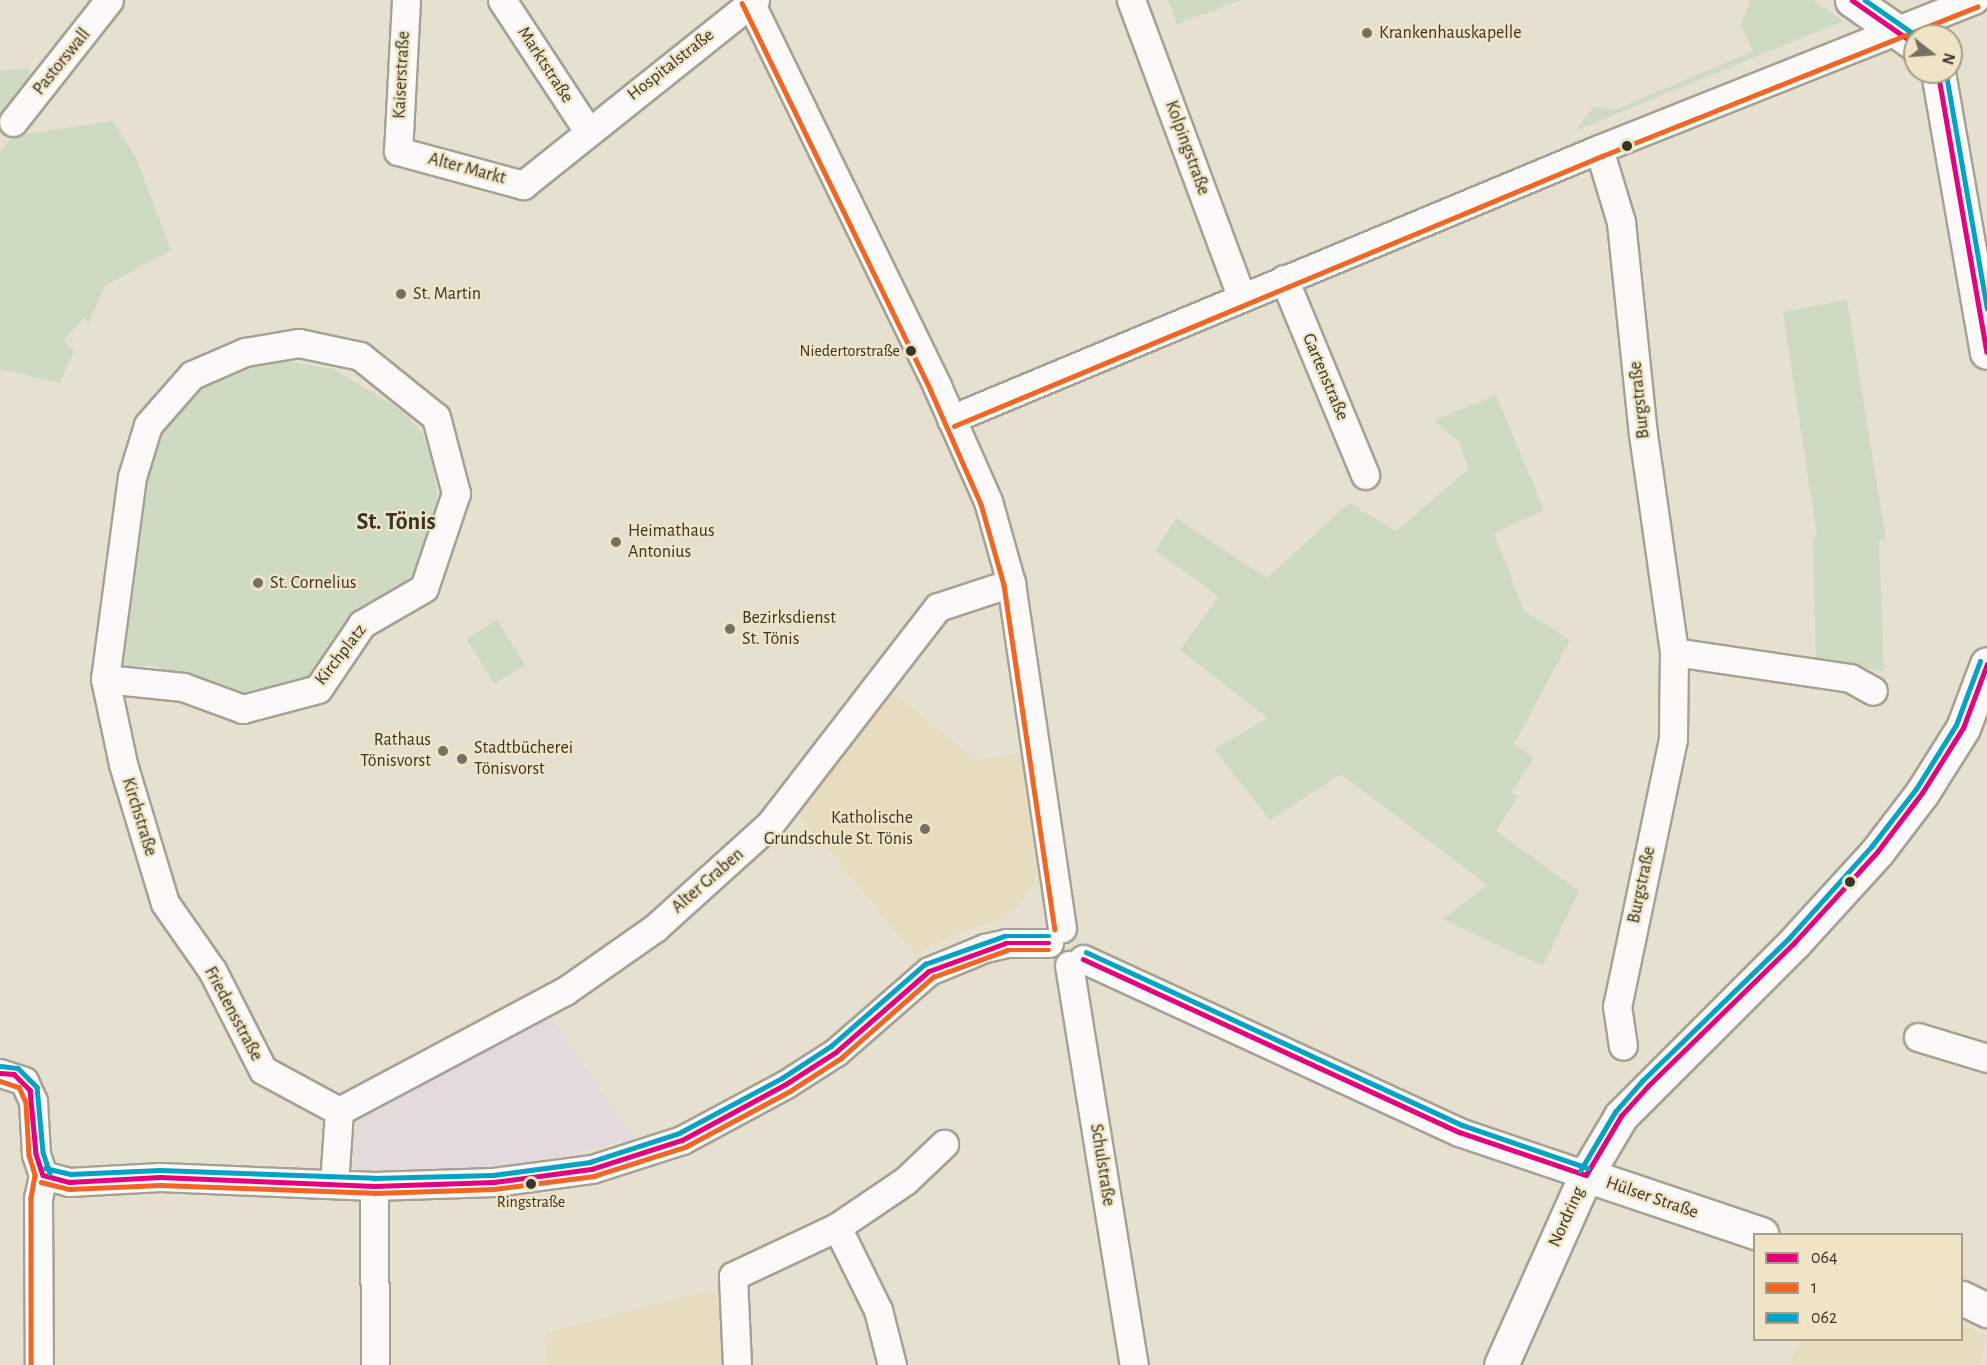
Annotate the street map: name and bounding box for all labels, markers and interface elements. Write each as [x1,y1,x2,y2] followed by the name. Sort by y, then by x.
[1379,22,1522,44] place label: Krankenhauskapelle
[512,23,578,107] street label: Marktstraße
[29,24,95,100] street label: Pastorswall
[623,24,719,106] street label: Hospitalstraße
[1903,24,1963,84] north arrow
[1360,26,1374,40] marker: Krankenhauskapelle
[389,31,415,119] street label: Kaiserstraße
[1939,51,1958,66] text: N
[1160,98,1214,198] street label: Kolpingstraße
[1621,140,1633,152] unlabelled marker
[426,148,508,190] street label: Alter Markt
[413,283,481,305] place label: St. Martin
[394,287,408,301] marker: St. Martin
[1297,330,1353,424] street label: Gartenstraße
[800,341,900,361] place label: Niedertorstraße
[905,345,917,357] marker: Niedertorstraße
[1625,360,1655,440] street label: Burgstraße
[356,509,436,537] district label: St. Tönis
[628,521,715,564] place label: Heimathaus Antonius
[609,535,623,549] marker: Heimathaus Antonius
[270,572,356,594] place label: St. Cornelius
[251,576,265,590] marker: St. Cornelius
[742,608,836,650] place label: Bezirksdienst St. Tönis
[311,620,371,690] street label: Kirchplatz
[723,622,737,636] marker: Bezirksdienst St. Tönis
[360,730,431,772] place label: Rathaus Tönisvorst
[474,738,573,780] place label: Stadtbücherei Tönisvorst
[436,744,450,758] marker: Rathaus Tönisvorst
[455,752,469,766] marker: Stadtbücherei Tönisvorst
[117,775,161,859] street label: Kirchstraße
[764,808,913,850] place label: Katholische Grundschule St. Tönis
[918,822,932,836] marker: Katholische Grundschule St. Tönis
[667,844,749,918] street label: Alter Graben
[1623,845,1661,925] street label: Burgstraße
[1844,876,1856,888] unlabelled marker
[199,963,267,1065] street label: Friedensstraße
[1085,1122,1119,1208] street label: Schulstraße
[1603,1172,1701,1224] street label: Hülser Straße
[525,1178,537,1190] marker: Ringstraße
[1544,1183,1590,1251] street label: Nordring
[497,1192,565,1212] place label: Ringstraße
[1753,1233,1963,1341] legend
[1811,1249,1838,1267] text: 064
[1811,1279,1817,1297] text: 1
[1811,1309,1837,1327] text: 062

